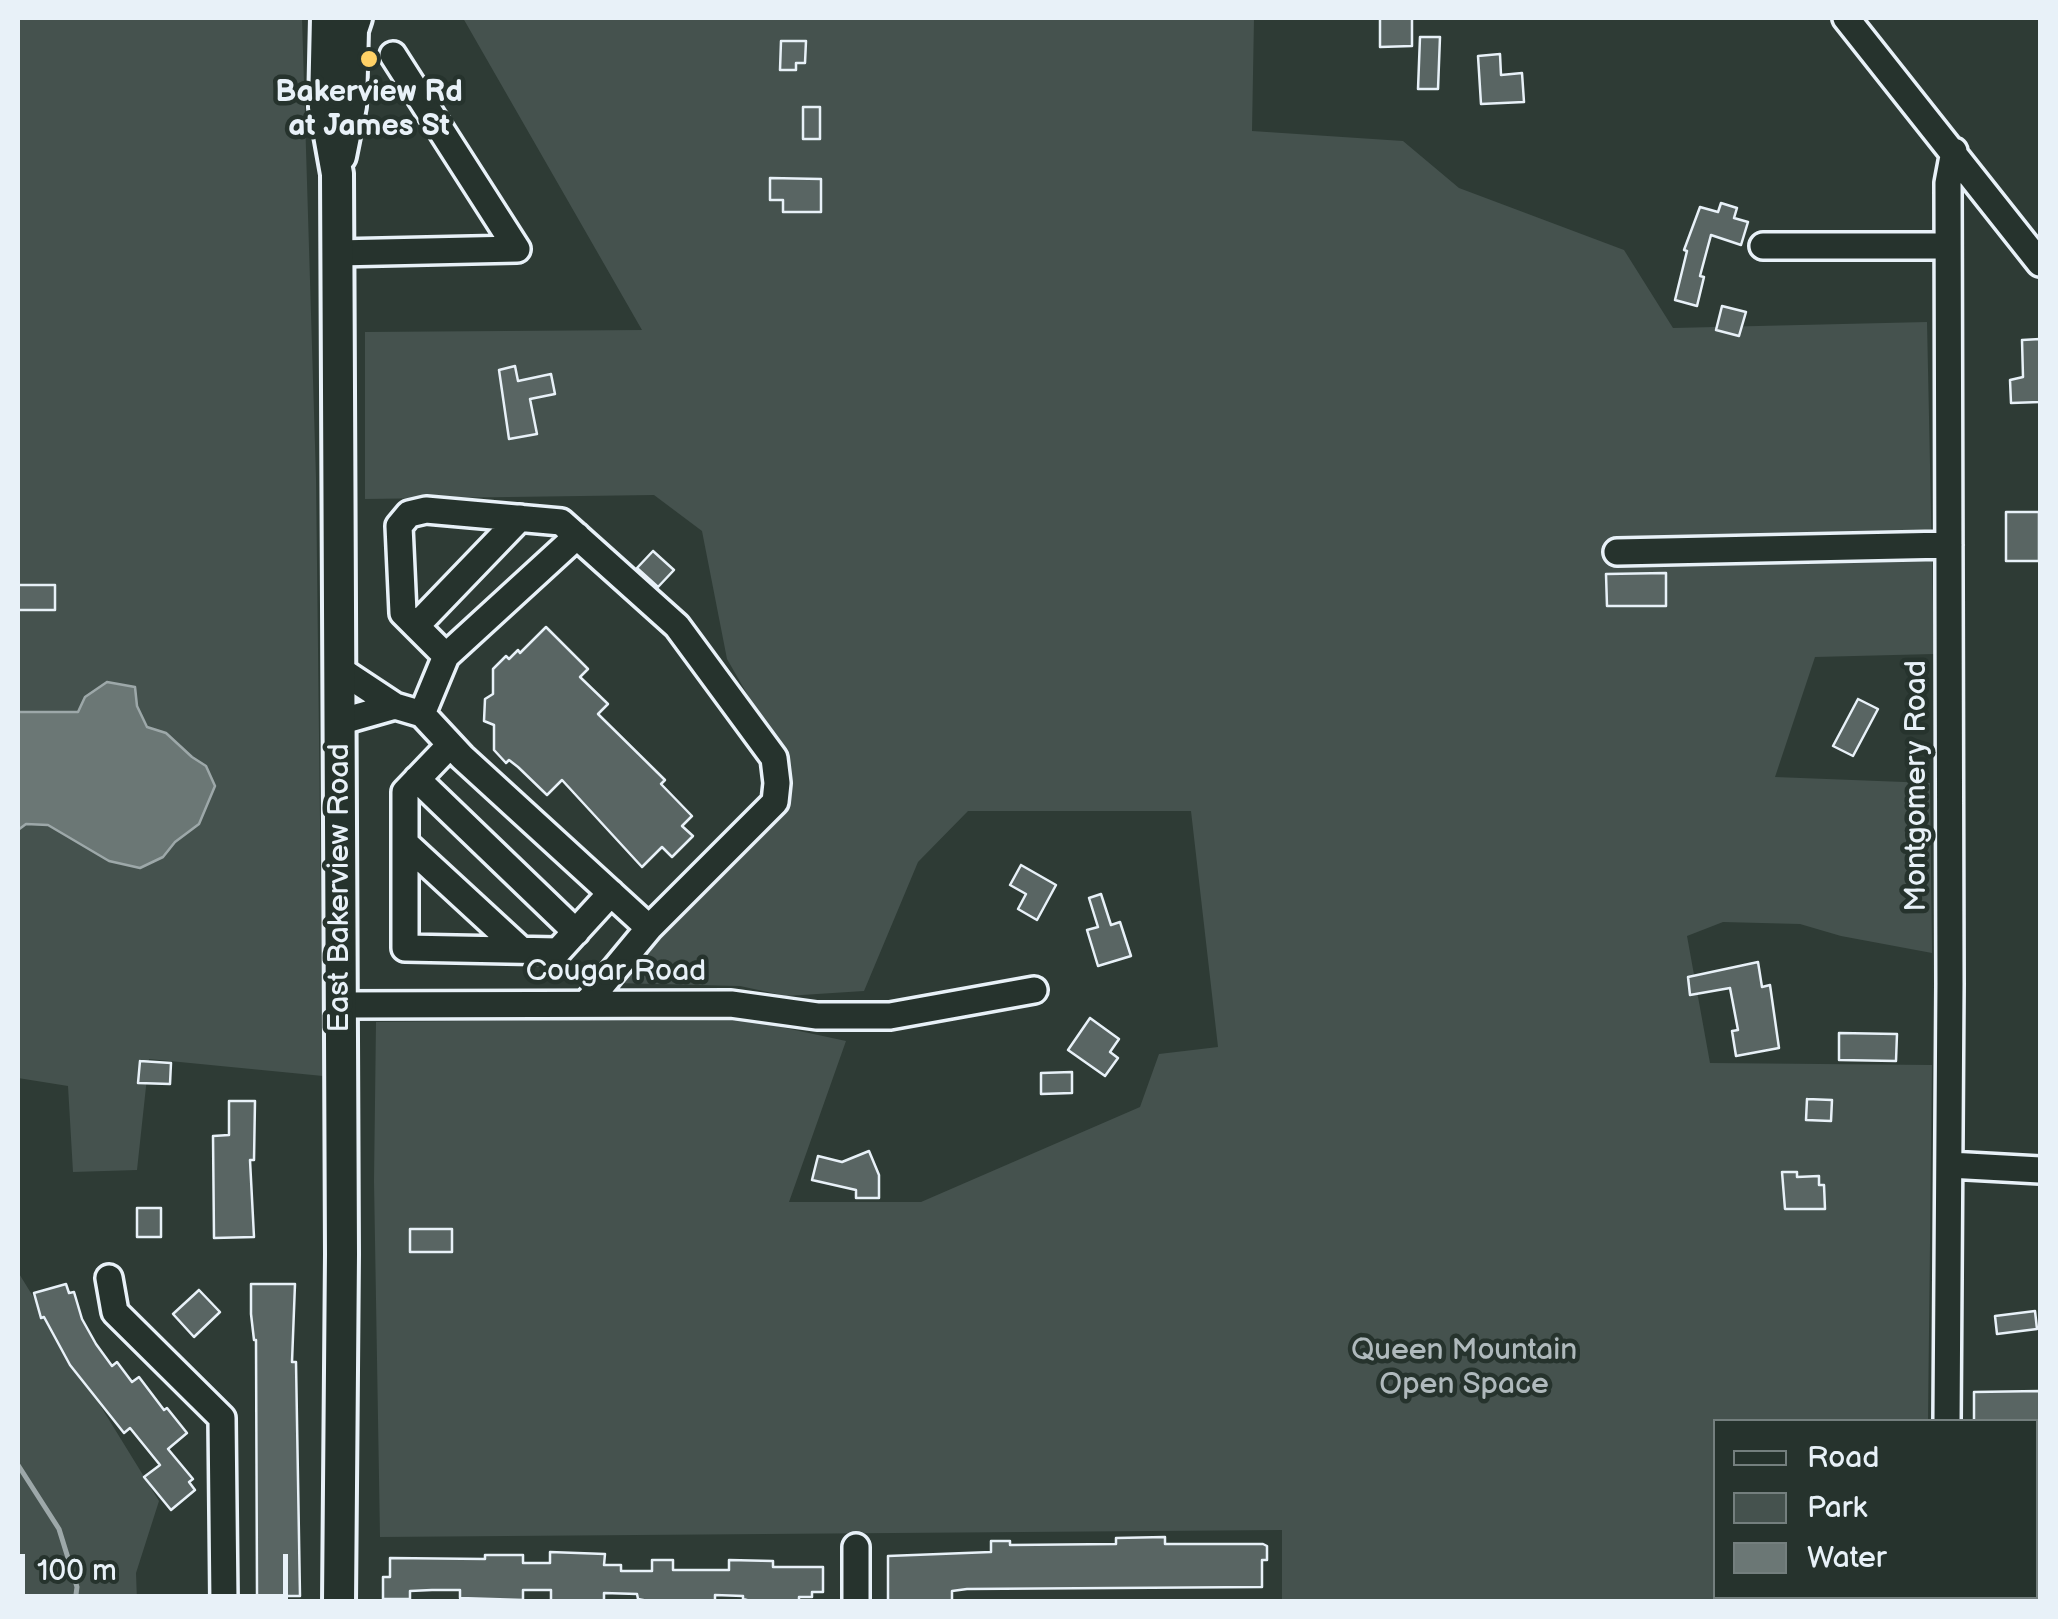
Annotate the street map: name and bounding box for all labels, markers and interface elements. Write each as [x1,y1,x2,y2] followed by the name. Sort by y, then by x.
[358,48,380,70] marker: Bakerview Rd at James St
[275,75,463,146] place label: Bakerview Rd at James St
[1899,660,1935,912] street label: Montgomery Road
[322,743,358,1033] street label: East Bakerview Road
[526,954,706,990] street label: Cougar Road
[1351,1333,1577,1404] park label: Queen Mountain Open Space
[1713,1419,2038,1599] legend
[1807,1440,1880,1476] text: Road
[1807,1490,1867,1526] text: Park
[25,1534,292,1596] scale bar
[1807,1540,1887,1576] text: Water
[37,1553,117,1589] text: 100 m

